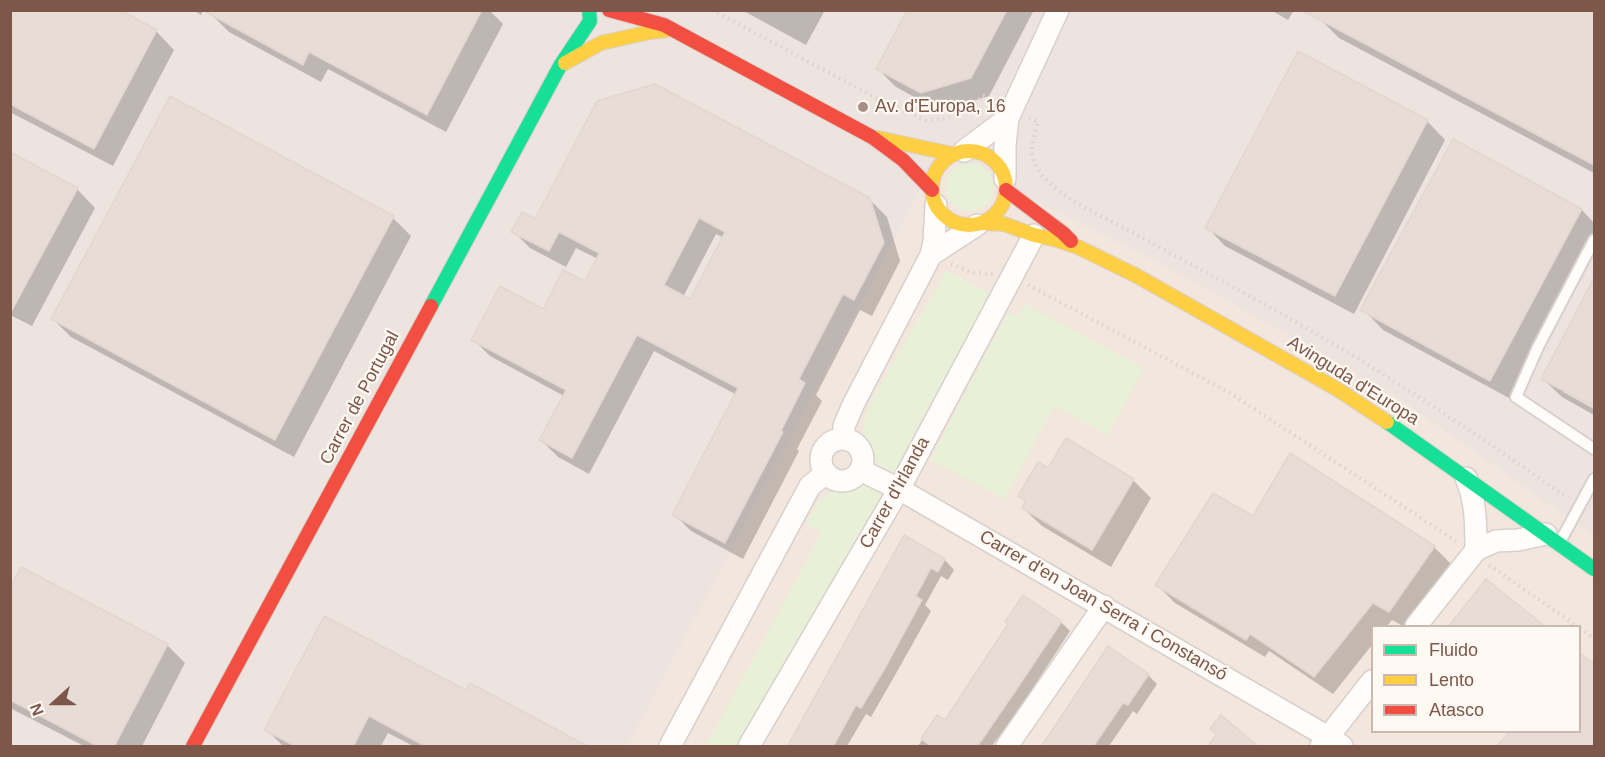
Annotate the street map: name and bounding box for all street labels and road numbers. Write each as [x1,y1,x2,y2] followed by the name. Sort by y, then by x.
[316,328,404,468] street label: Carrer de Portugal
[1283,332,1423,430] street label: Avinguda d'Europa
[855,433,935,553] street label: Carrer d'Irlanda
[975,526,1231,686] street label: Carrer d'en Joan Serra i Constansó

